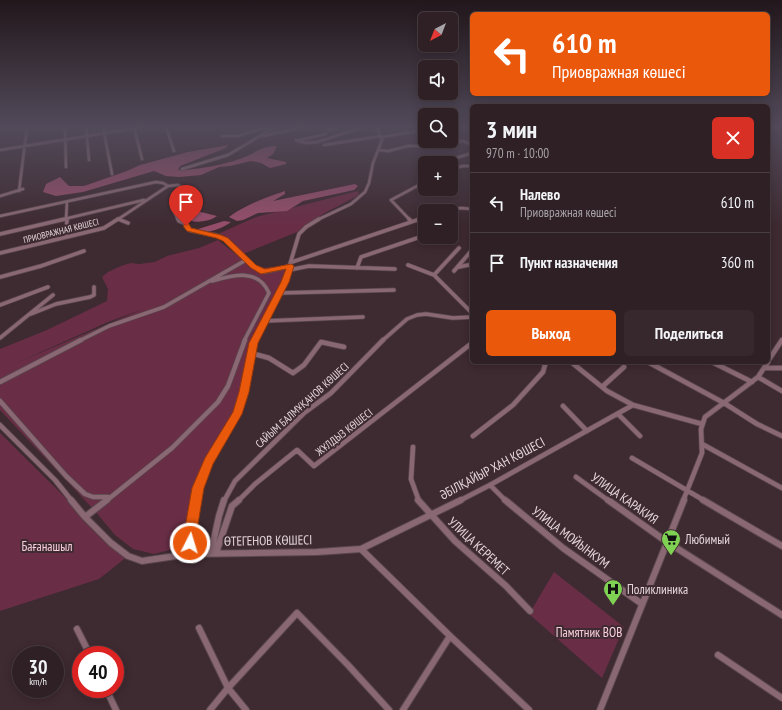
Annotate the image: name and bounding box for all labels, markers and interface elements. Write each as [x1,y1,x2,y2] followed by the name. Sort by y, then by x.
[418,12,458,52] north arrow
[418,12,458,244] map controls
[552,24,616,61] text: 610 m
[486,28,538,80] icon: left
[418,60,458,100] button: sound
[552,60,686,83] text: Приовражная көшесі
[418,108,458,148] button: search
[486,114,537,145] text: 3 мин
[712,117,754,159] button: close
[486,145,549,162] text: 970 m · 10:00
[418,156,458,196] button: +
[169,185,203,226] pin
[520,185,560,204] text: Налево
[175,191,197,213] icon: arrive
[486,192,508,214] icon: left
[721,193,754,212] text: 610 m
[418,204,458,244] button: −
[520,204,617,221] text: Приовражная көшесі
[22,216,100,245] street label: ПРИОВРАЖНАЯ КӨШЕСІ
[486,252,508,274] icon: arrive
[520,253,618,272] text: Пункт назначения
[721,253,754,272] text: 360 m
[486,310,616,356] button: Выход
[624,310,754,356] button: Поделиться
[252,359,352,451] street label: САЙЫМ БАЛМҰҚАНОВ КӨШЕСІ
[312,405,375,459] street label: ЖҰЛДЫЗ КӨШЕСІ
[437,433,548,503] street label: ӘБІЛҚАЙЫР ХАН КӨШЕСІ
[588,469,662,528] street label: УЛИЦА КАРАКИЯ
[528,503,613,572] street label: УЛИЦА МОЙЫНКУМ
[444,514,513,579] street label: УЛИЦА КЕРЕМЕТ
[169,522,211,564] position arrow
[660,528,682,556] supermarket icon: Любимый
[224,531,312,550] street label: ӨТЕГЕНОВ КӨШЕСІ
[684,531,730,548] place label: Любимый
[21,538,73,555] park label: Бағанашыл
[602,578,624,606] hospital icon: Поликлиника
[627,581,688,598] place label: Поликлиника
[556,624,622,641] park label: Памятник ВОВ
[72,646,124,698] speed limit sign: 40
[28,654,48,680] text: 30
[29,675,47,688] text: km/h

